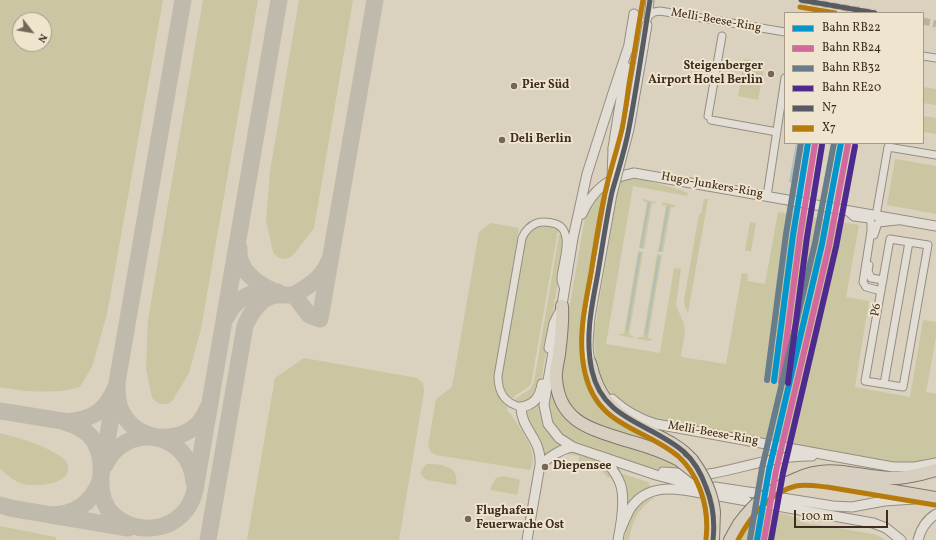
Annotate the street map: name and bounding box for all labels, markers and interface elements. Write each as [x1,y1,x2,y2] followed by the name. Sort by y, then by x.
[670,6,762,36] street label: Melli-Beese-Ring
[12,12,52,52] north arrow
[784,12,924,144] legend
[822,20,881,36] text: Bahn RB22
[33,31,50,45] text: N
[822,40,881,56] text: Bahn RB24
[648,60,763,88] place label: Steigenberger Airport Hotel Berlin
[822,60,880,76] text: Bahn RB32
[766,69,776,79] marker: Steigenberger Airport Hotel Berlin
[522,79,569,93] place label: Pier Süd
[822,80,881,96] text: Bahn RE20
[509,81,519,91] marker: Pier Süd
[822,100,837,116] text: N7
[822,120,836,136] text: X7
[510,133,572,147] place label: Deli Berlin
[497,135,507,145] marker: Deli Berlin
[660,170,764,202] street label: Hugo-Junkers-Ring
[869,302,885,318] street label: P6
[667,419,759,449] street label: Melli-Beese-Ring
[553,460,611,474] place label: Diepensee
[540,462,550,472] marker: Diepensee
[796,502,890,528] scale bar
[476,505,564,533] place label: Flughafen Feuerwache Ost
[801,509,833,525] text: 100 m
[463,514,473,524] marker: Flughafen Feuerwache Ost

